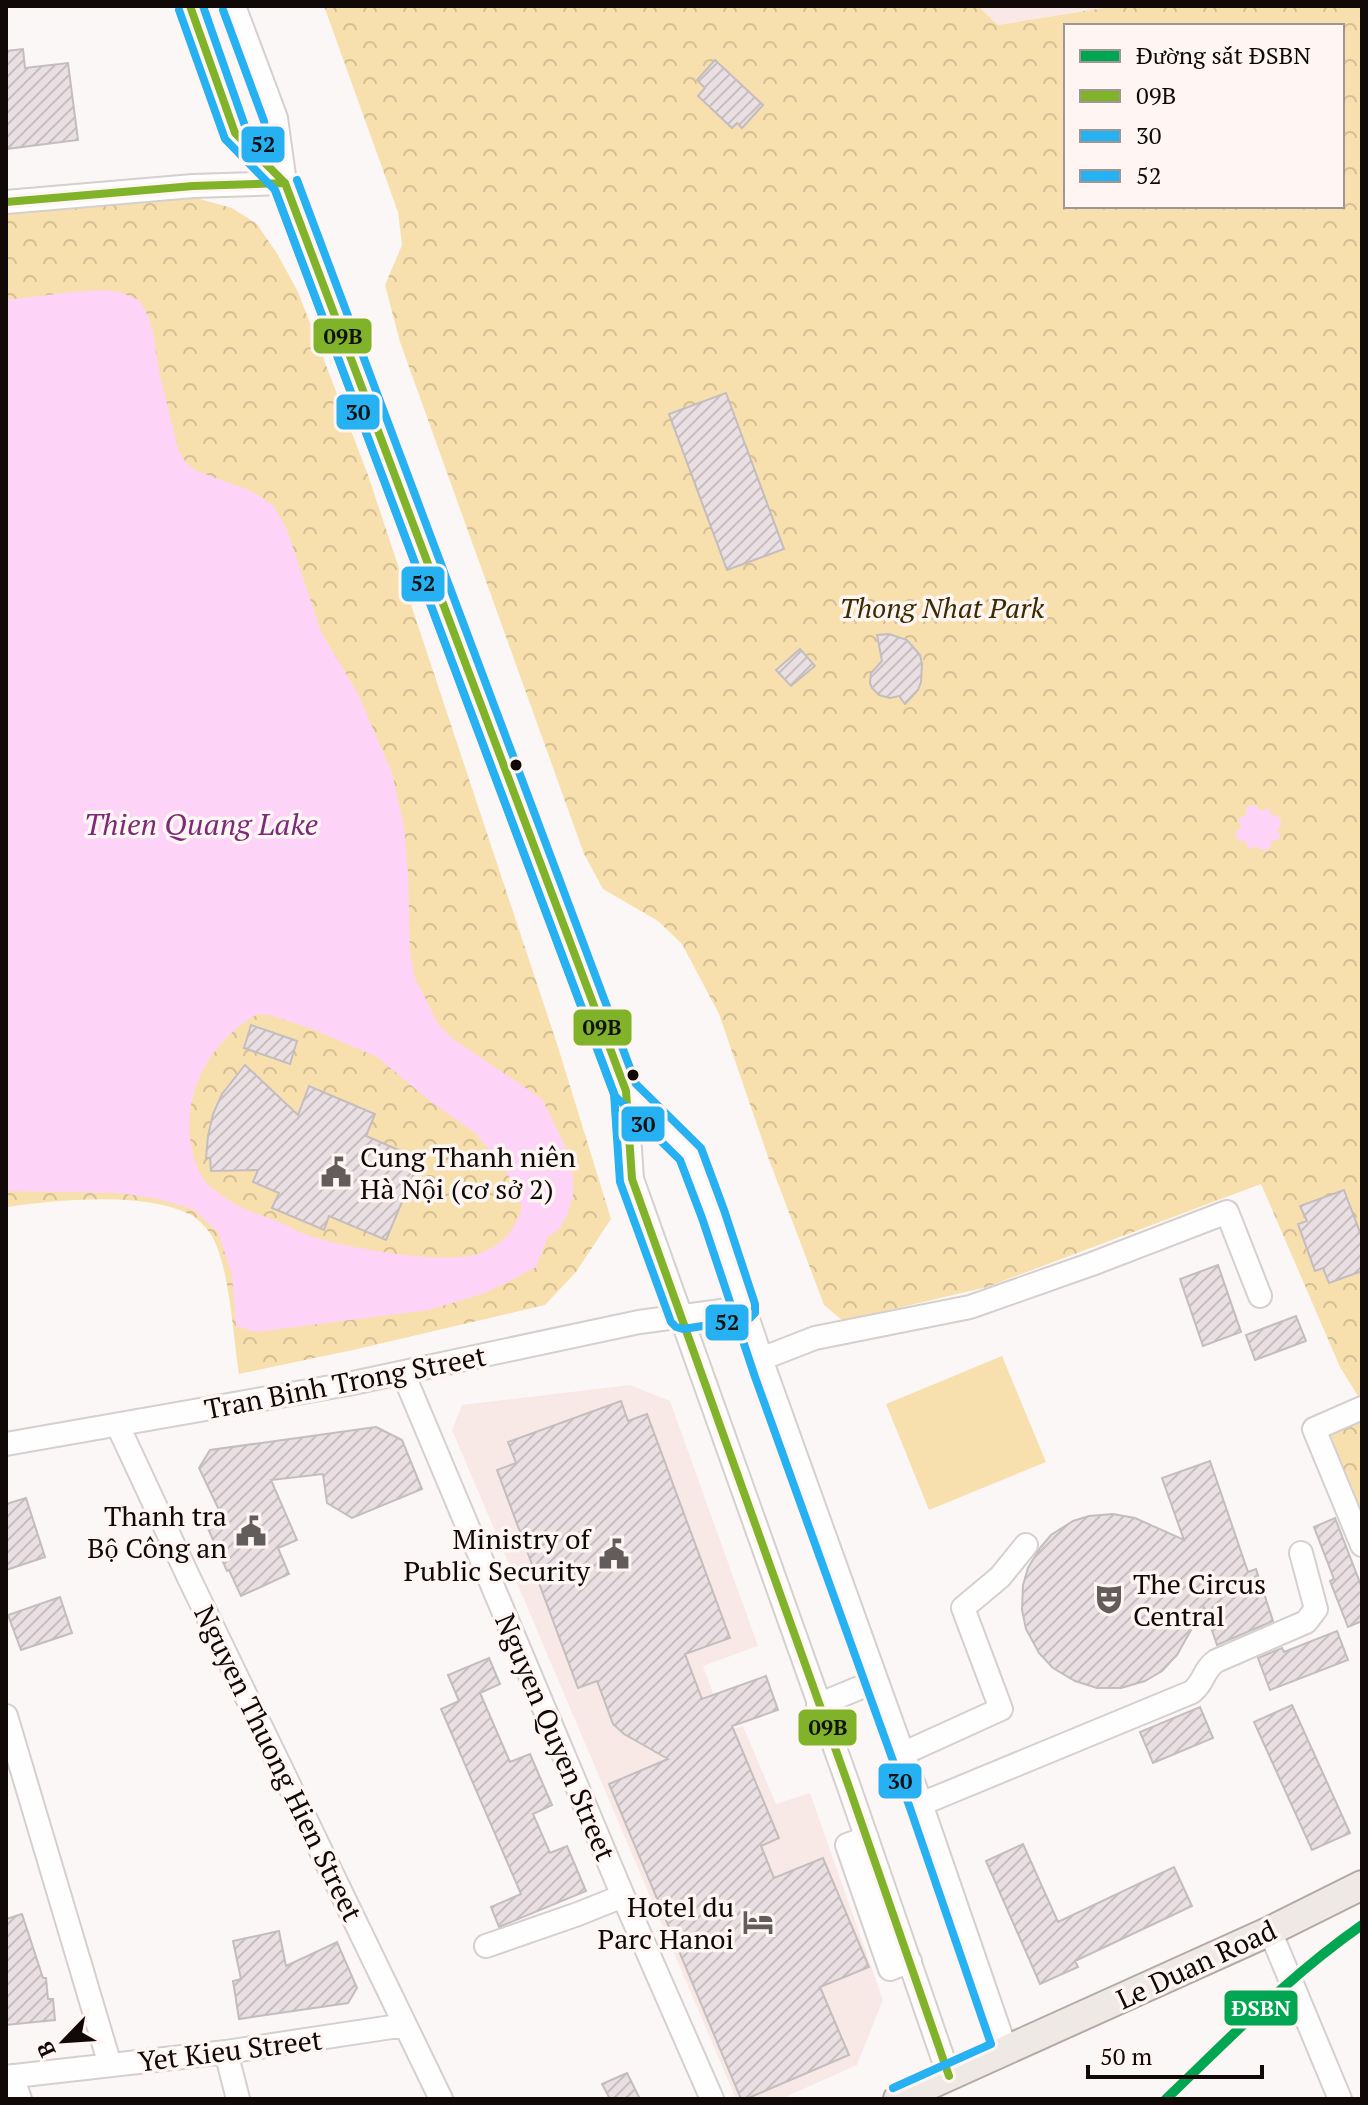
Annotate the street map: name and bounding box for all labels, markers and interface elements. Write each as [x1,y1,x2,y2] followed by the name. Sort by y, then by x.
[1064,24,1344,208] legend
[1136,39,1311,71] text: Đường sắt ĐSBN
[1136,79,1176,111] text: 09B
[1136,119,1162,151] text: 30
[240,125,286,164] line badge: 52
[251,129,275,158] text: 52
[1136,159,1162,191] text: 52
[312,317,373,355] line badge: 09B
[323,321,363,350] text: 09B
[335,393,381,431] line badge: 30
[346,397,370,426] text: 30
[400,565,446,603] line badge: 52
[411,568,435,597] text: 52
[840,589,1045,626] park label: Thong Nhat Park
[508,757,524,773] unlabelled marker
[84,804,318,844] water label: Thien Quang Lake
[572,1008,633,1047] line badge: 09B
[582,1012,622,1041] text: 09B
[625,1067,641,1083] unlabelled marker
[620,1105,666,1143] line badge: 30
[631,1109,655,1138] text: 30
[360,1138,576,1207] place label: Cung Thanh niên Hà Nội (cơ sở 2)
[319,1155,353,1189] public building icon: Cung Thanh niên Hà Nội (cơ sở 2)
[704,1303,750,1342] line badge: 52
[715,1307,739,1336] text: 52
[201,1336,489,1427] street label: Tran Binh Trong Street
[87,1497,227,1566] place label: Thanh tra Bộ Công an
[234,1514,268,1548] public building icon: Thanh tra Bộ Công an
[403,1520,592,1589] place label: Ministry of Public Security
[597,1537,631,1571] public building icon: Ministry of Public Security
[1133,1565,1266,1634] place label: The Circus Central
[1092,1582,1126,1616] theatre icon: The Circus Central
[186,1599,372,1928] street label: Nguyen Thuong Hien Street
[487,1608,625,1867] street label: Nguyen Quyen Street
[797,1708,858,1747] line badge: 09B
[808,1712,848,1741] text: 09B
[877,1762,923,1800] line badge: 30
[888,1766,912,1795] text: 30
[598,1888,734,1957] place label: Hotel du Parc Hanoi
[741,1905,775,1939] hotel icon: Hotel du Parc Hanoi
[1110,1911,1282,2017] street label: Le Duan Road
[1223,1989,1299,2027] line badge: ĐSBN
[1231,1993,1291,2022] text: ĐSBN
[24,2001,104,2081] north arrow
[136,2020,325,2080] street label: Yet Kieu Street
[1088,2029,1262,2079] scale bar
[29,2037,62,2062] text: B
[1100,2040,1152,2072] text: 50 m

